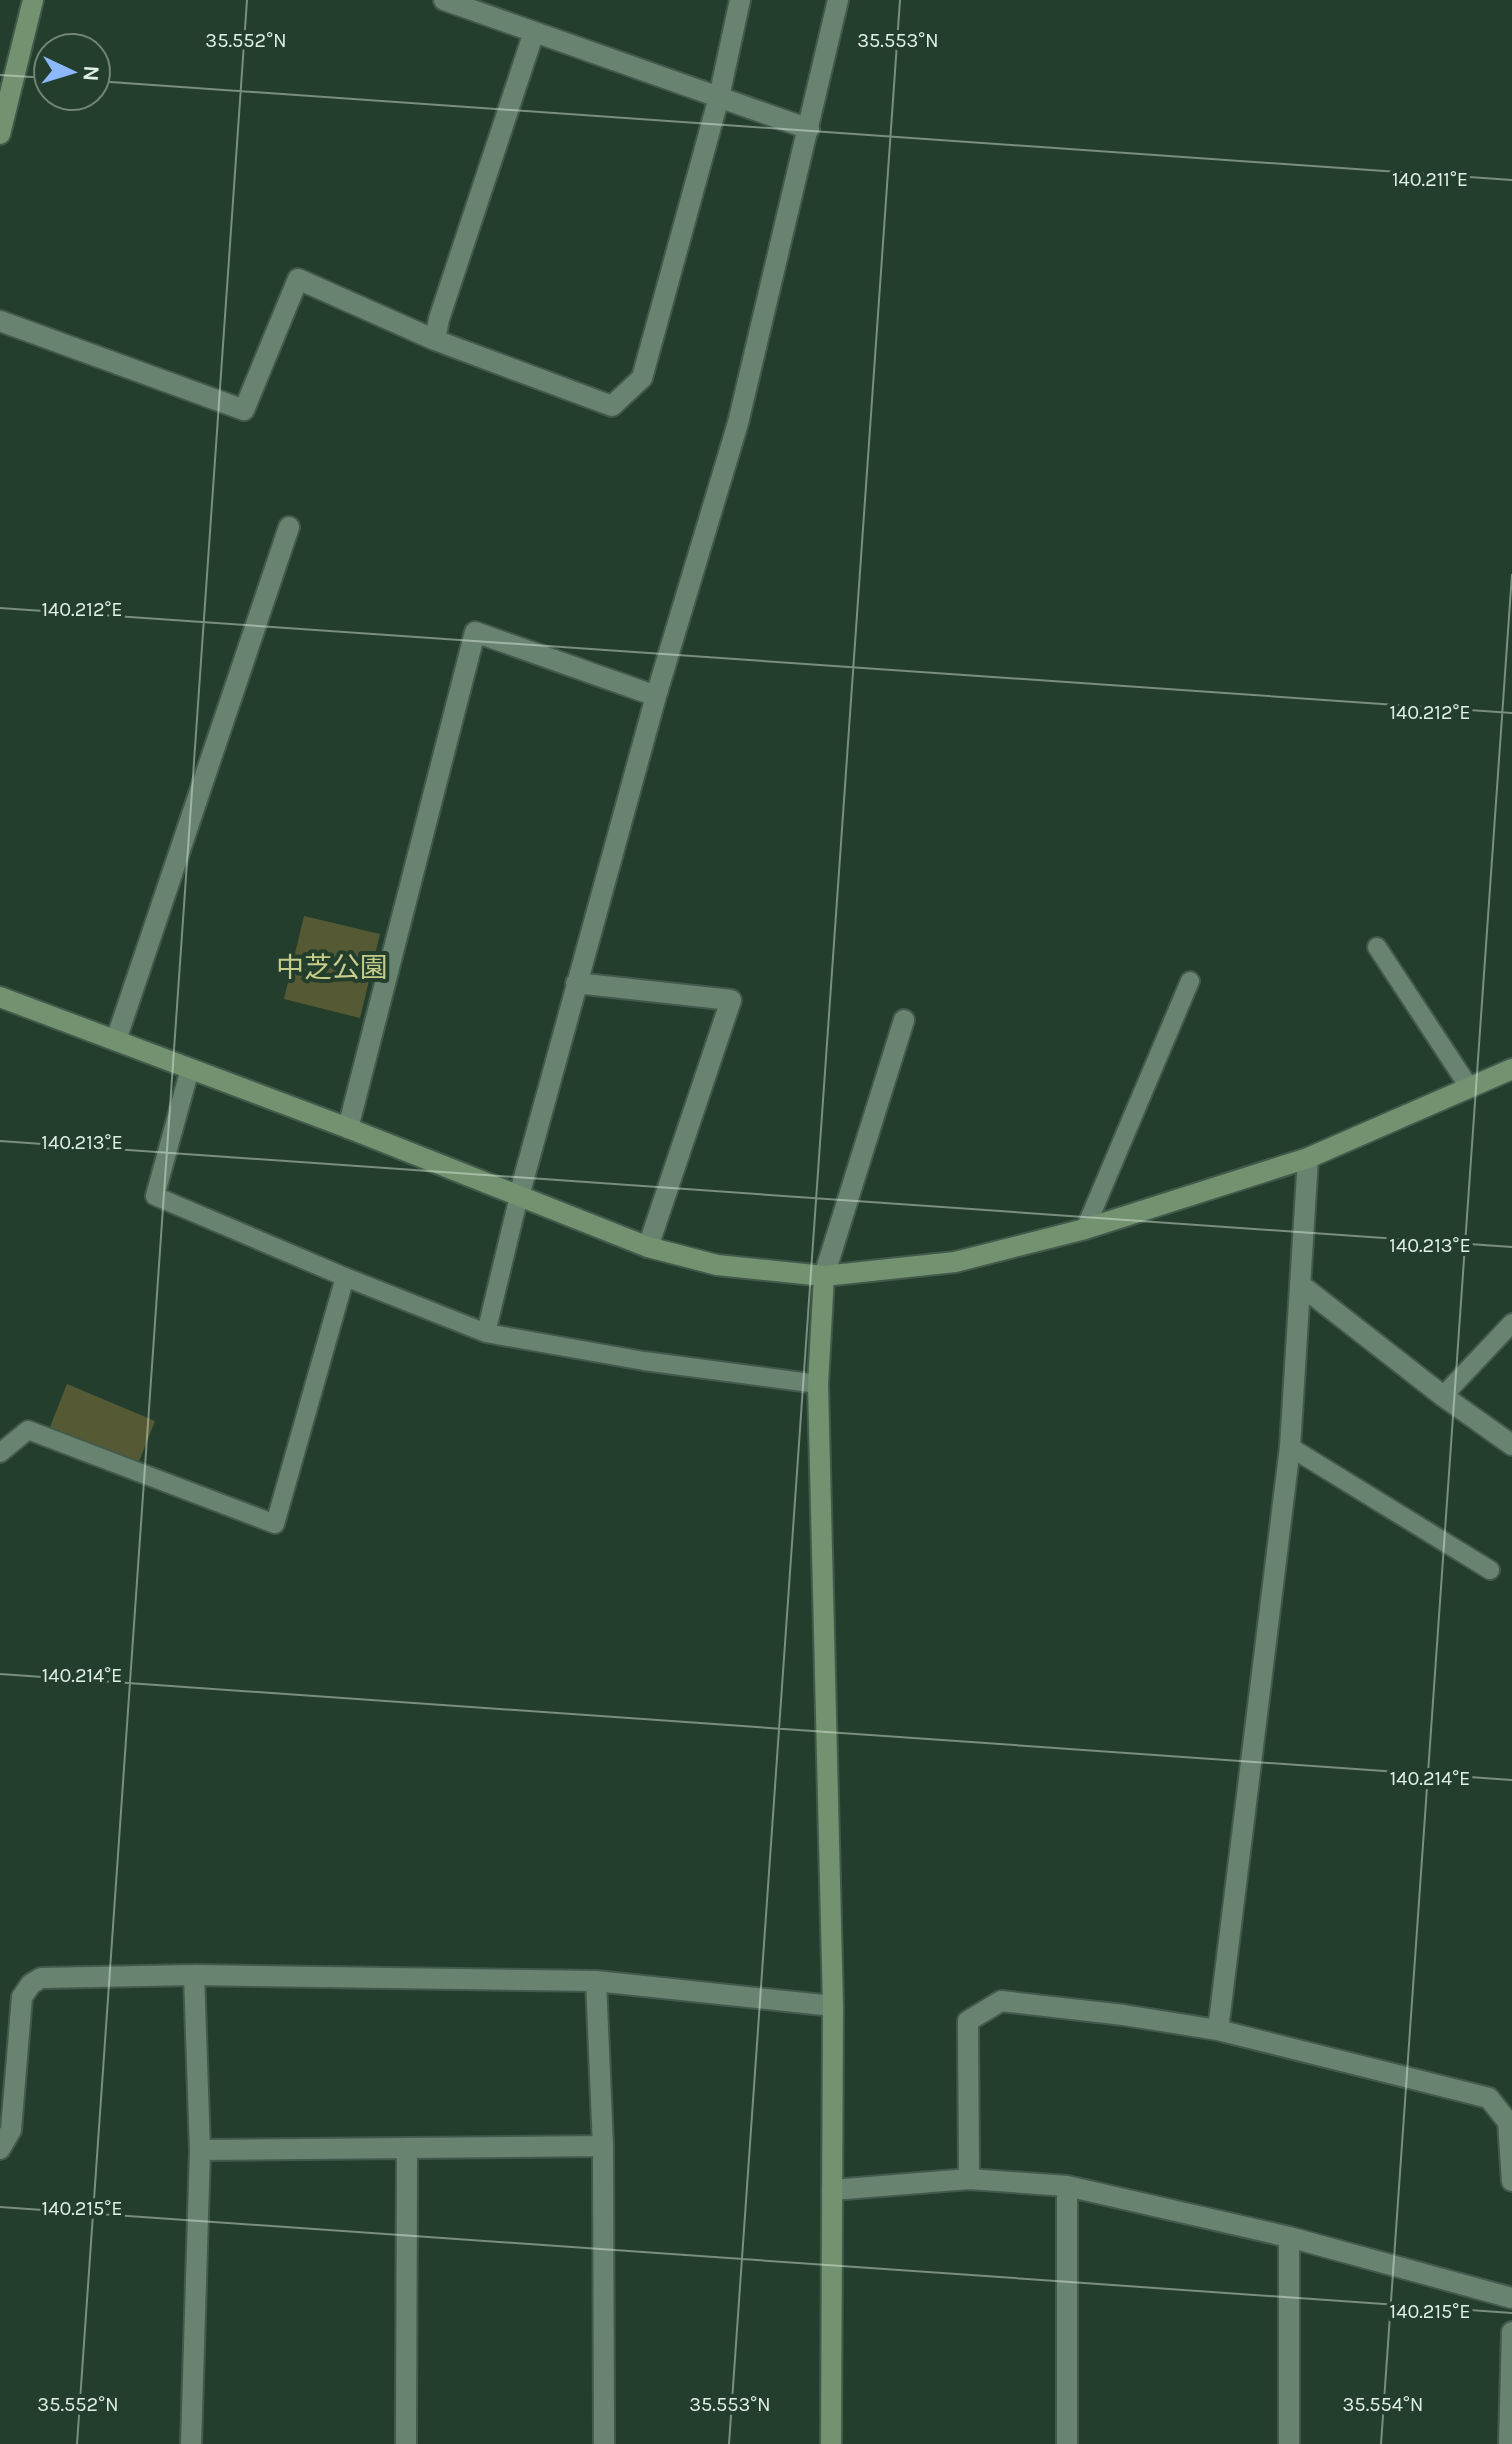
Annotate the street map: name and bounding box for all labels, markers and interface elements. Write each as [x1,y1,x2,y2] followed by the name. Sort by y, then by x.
[205,29,287,52] text: 35.552°N
[857,29,939,52] text: 35.553°N
[32,32,112,112] north arrow
[77,65,104,82] text: N
[1392,168,1468,191] text: 140.211°E
[41,598,123,621] text: 140.212°E
[1389,701,1471,724] text: 140.212°E
[276,951,388,984] park label: 中芝公園
[41,1131,123,1154] text: 140.213°E
[1389,1234,1471,1257] text: 140.213°E
[42,1664,122,1687] text: 140.214°E
[1390,1767,1470,1790] text: 140.214°E
[42,2197,122,2220] text: 140.215°E
[1390,2300,1470,2323] text: 140.215°E
[37,2393,119,2416] text: 35.552°N
[689,2393,771,2416] text: 35.553°N
[1343,2393,1423,2416] text: 35.554°N

